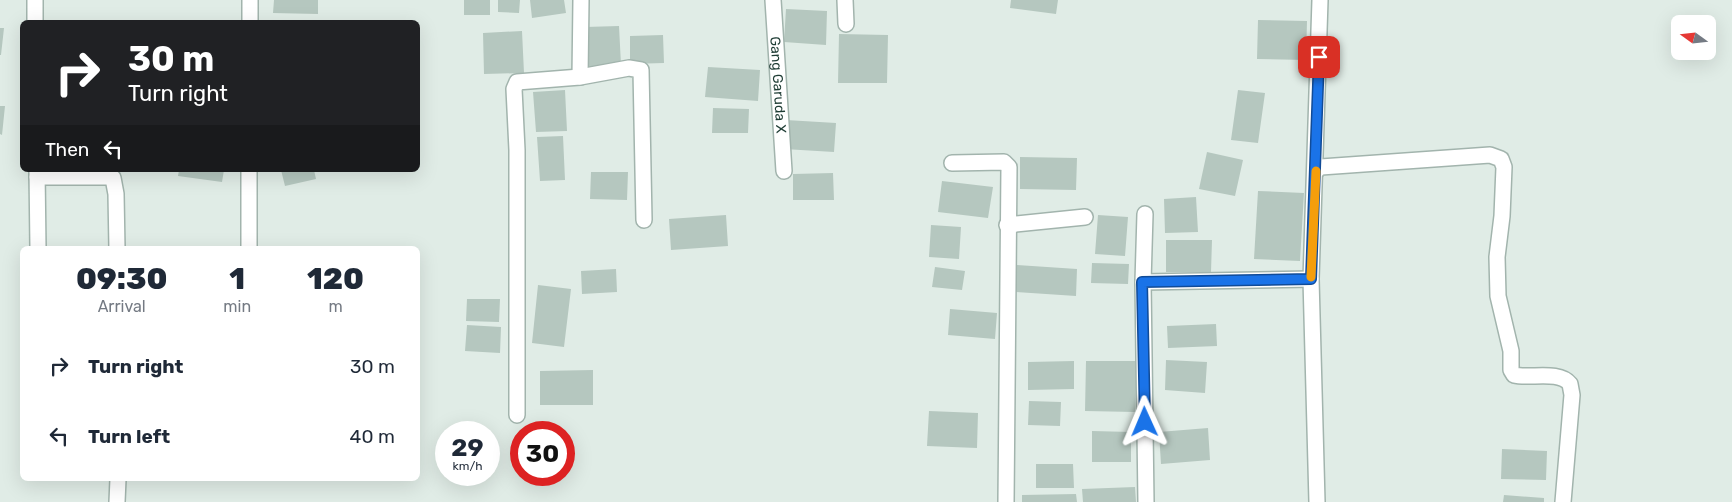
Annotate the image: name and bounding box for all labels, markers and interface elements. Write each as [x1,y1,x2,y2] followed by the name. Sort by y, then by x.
[1671,15,1716,60] north arrow
[1671,15,1716,60] map controls
[766,36,790,134] street label: Gang Garuda X
[1298,36,1340,78] pin
[128,38,214,80] text: 30 m
[45,40,110,105] icon: right
[1305,43,1333,71] icon: arrive
[128,80,228,107] text: Turn right
[99,135,127,163] icon: left
[45,138,89,161] text: Then
[76,261,167,297] text: 09:30
[229,261,245,297] text: 1
[307,261,364,297] text: 120
[98,297,146,316] text: Arrival
[223,297,251,316] text: min
[328,297,343,316] text: m
[45,352,73,380] icon: right
[88,355,183,378] text: Turn right
[350,355,395,378] text: 30 m
[1118,395,1170,447] position arrow
[510,421,575,486] speed limit sign: 30
[45,422,73,450] icon: left
[88,425,170,448] text: Turn left
[350,425,395,448] text: 40 m
[451,433,484,462] text: 29
[453,459,482,473] text: km/h

